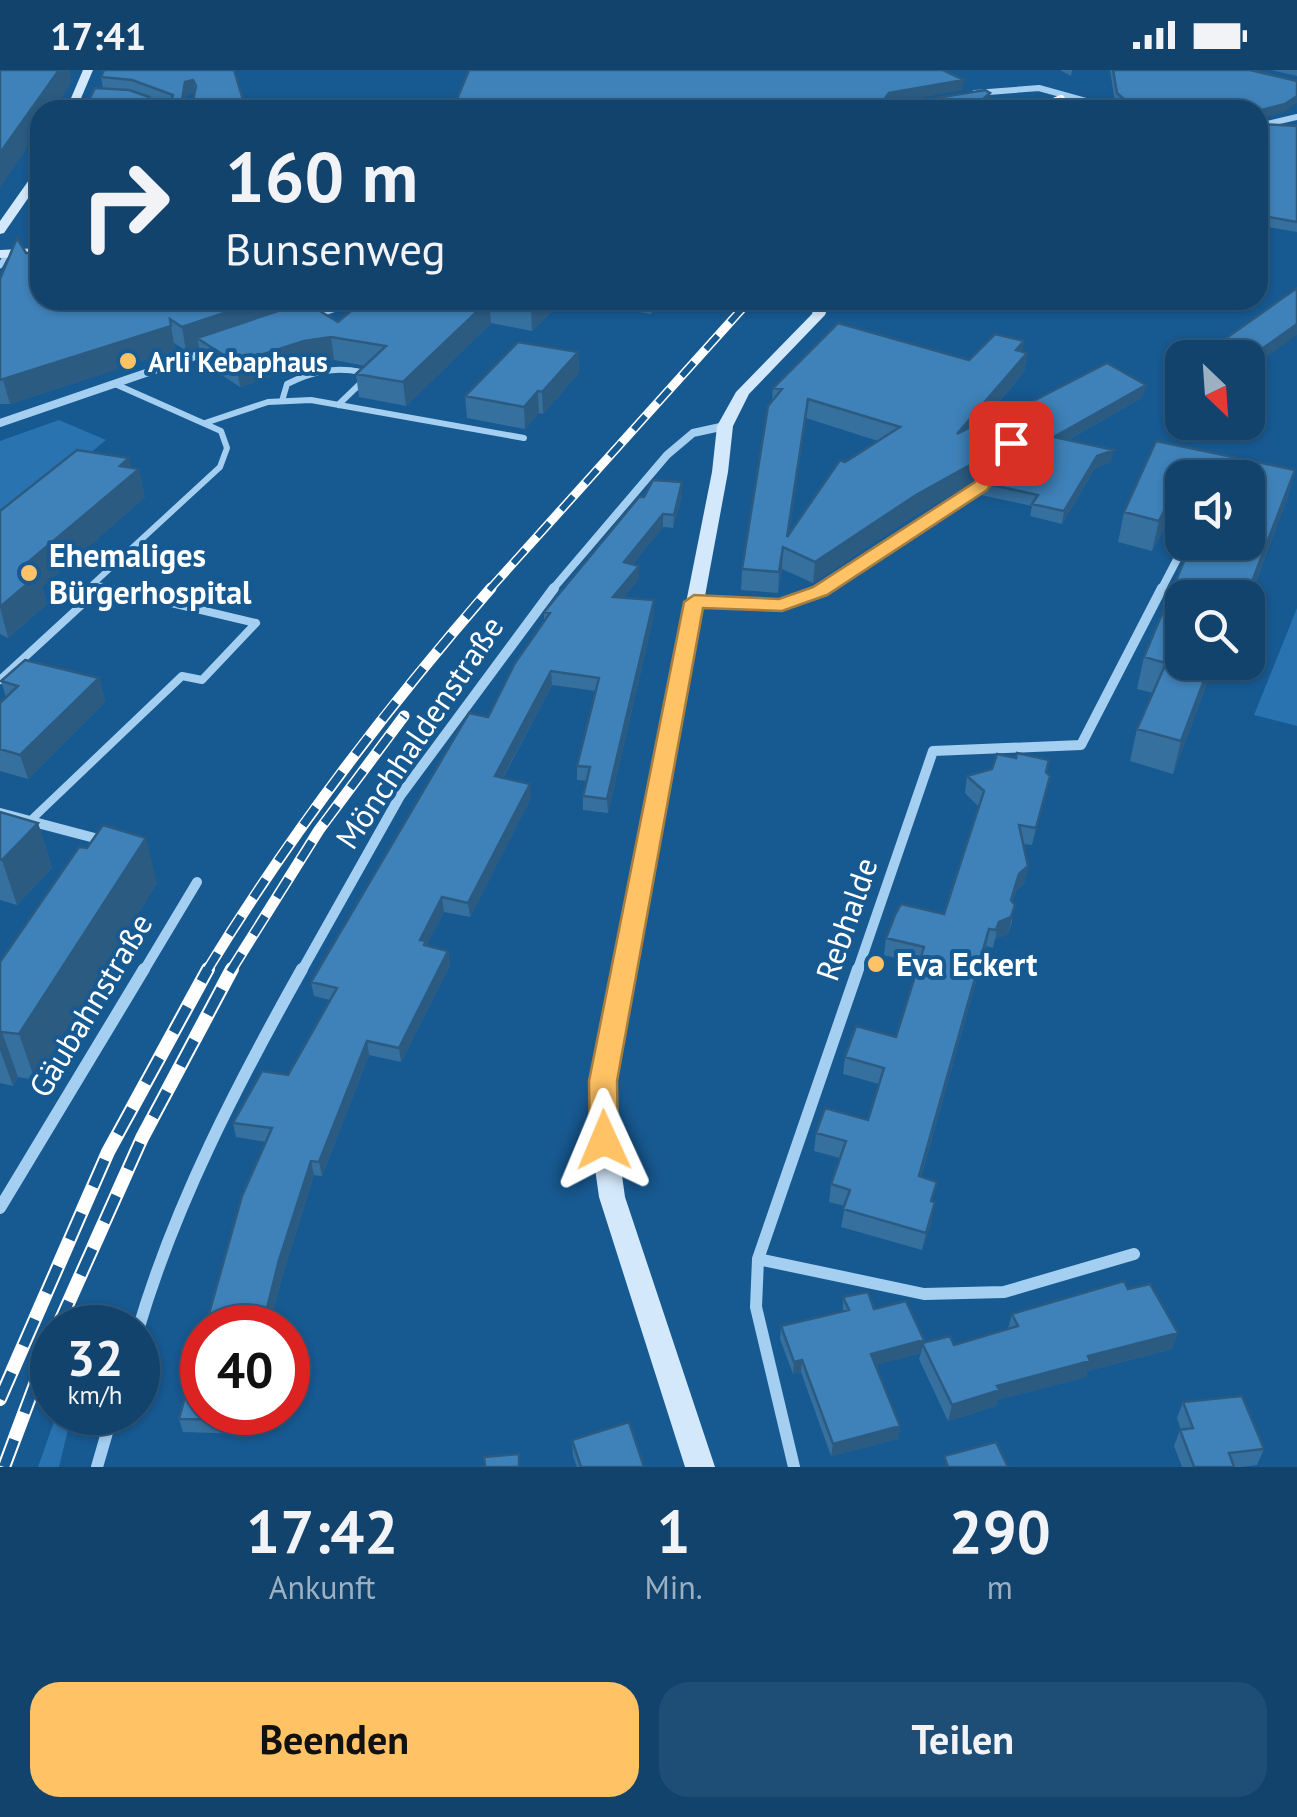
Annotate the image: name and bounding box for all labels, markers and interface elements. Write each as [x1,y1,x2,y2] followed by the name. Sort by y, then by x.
[50,11,146,60] text: 17:41
[225,131,418,221] text: 160 m
[60,140,190,270] icon: right
[225,219,446,277] text: Bunsenweg
[1165,340,1265,440] north arrow
[1165,340,1265,680] map controls
[148,343,328,380] place label: Arli Kebaphaus
[117,350,139,372] marker: Arli Kebaphaus
[969,401,1054,486] pin
[984,416,1039,471] icon: arrive
[1165,460,1265,560] button: sound
[49,534,252,613] place label: Ehemaliges Bürgerhospital
[18,562,40,584] marker: Ehemaliges Bürgerhospital
[1165,580,1265,680] button: search
[326,608,512,856] street label: Mönchhaldenstraße
[805,852,887,986] street label: Rebhalde
[19,905,161,1105] street label: Gäubahnstraße
[896,943,1038,985] place label: Eva Eckert
[865,953,887,975] marker: Eva Eckert
[552,1088,656,1192] position arrow
[180,1305,310,1435] speed limit sign: 40
[67,1325,123,1390] text: 32
[68,1379,122,1411] text: km/h
[246,1492,398,1570] text: 17:42
[657,1492,691,1570] text: 1
[949,1492,1051,1570] text: 290
[269,1566,376,1608] text: Ankunft
[644,1566,703,1608] text: Min.
[987,1566,1013,1608] text: m
[30,1682,639,1797] button: Beenden
[659,1682,1267,1797] button: Teilen

